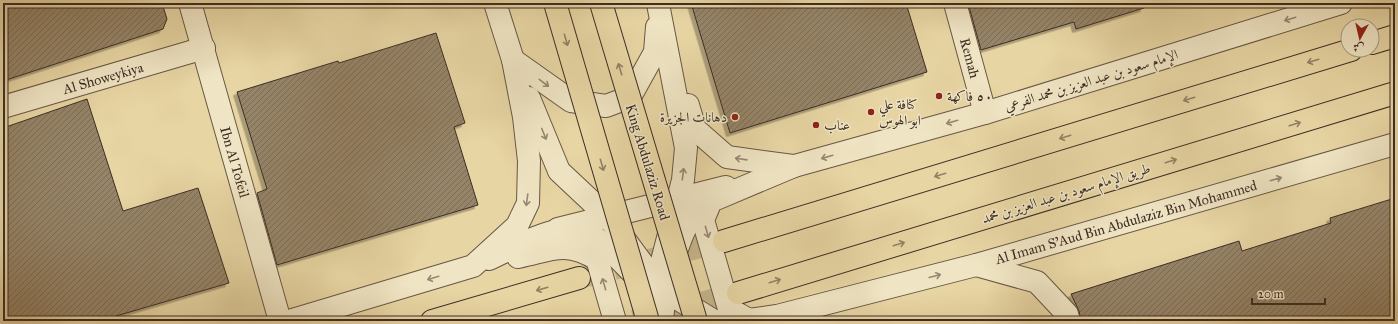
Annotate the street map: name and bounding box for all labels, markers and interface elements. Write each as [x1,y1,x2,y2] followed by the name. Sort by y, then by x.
[1284,16,1297,23] one-way arrow
[1340,18,1380,58] north arrow
[563,34,570,47] one-way arrow
[956,36,983,80] street label: Remah
[1352,40,1365,55] text: ش
[1002,46,1181,119] street label: الإمام سعود بن عبد العزيز بن محمد الفرعي
[1307,58,1320,65] one-way arrow
[60,59,145,98] street label: Al Showeykiya
[616,63,623,76] one-way arrow
[539,79,550,87] one-way arrow
[947,88,993,105] place label: ٥٠ فاكهة
[934,91,944,101] marker: ٥٠ فاكهة
[879,96,921,129] place label: كنافة علي ابو الهوس
[1183,96,1196,103] one-way arrow
[622,102,673,222] street label: King Abdulaziz Road
[866,107,876,117] marker: كنافة علي ابو الهوس
[660,109,727,126] place label: دهانات الجزيرة
[730,112,740,122] marker: دهانات الجزيرة
[824,117,850,134] place label: عناب
[946,119,959,126] one-way arrow
[811,120,821,130] marker: عناب
[1289,120,1302,127] one-way arrow
[216,125,253,200] street label: Ibn Al Tofeil
[541,128,549,140] one-way arrow
[1058,134,1071,141] one-way arrow
[820,154,833,161] one-way arrow
[735,155,748,163] one-way arrow
[1164,157,1177,164] one-way arrow
[599,159,606,172] one-way arrow
[980,160,1154,231] street label: طريق الإمام سعود بن عبد العزيز بن محمد
[679,168,687,181] one-way arrow
[934,172,947,179] one-way arrow
[1269,175,1282,182] one-way arrow
[992,177,1259,268] street label: Al Imam S'Aud Bin Abdulaziz Bin Mohammed
[523,193,531,206] one-way arrow
[704,225,711,238] one-way arrow
[893,240,906,247] one-way arrow
[929,271,942,279] one-way arrow
[427,275,440,282] one-way arrow
[600,277,607,290] one-way arrow
[768,277,781,284] one-way arrow
[1252,280,1325,306] scale bar
[536,286,549,293] one-way arrow
[1258,287,1284,301] text: 20 m

